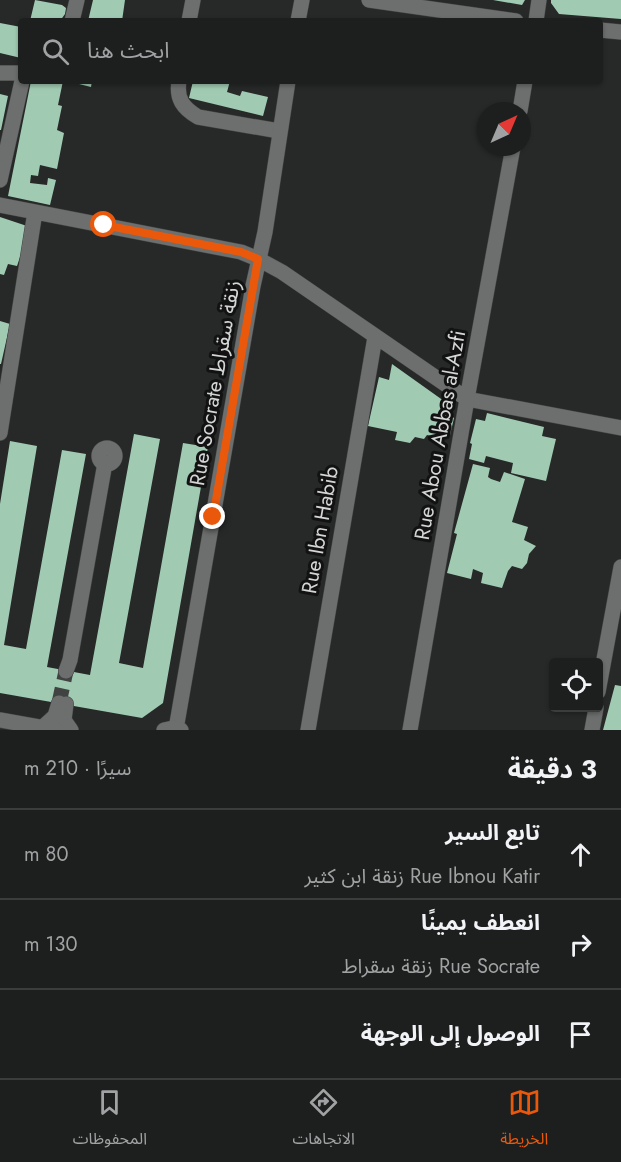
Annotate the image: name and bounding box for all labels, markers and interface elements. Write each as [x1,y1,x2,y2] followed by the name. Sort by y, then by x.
[18,18,603,84] search box
[87,34,169,66] text: ابحث هنا
[39,35,72,68] icon: search
[477,102,531,156] north arrow
[90,211,116,237] route start
[182,278,248,488] street label: Rue Socrate زنقة سقراط
[407,328,473,542] street label: Rue Abou Abbas al-Azfi
[294,464,346,596] street label: Rue Ibn Habib
[199,503,225,529] route end
[549,658,603,712] map controls
[549,658,603,712] button: locate
[508,750,597,788] text: 3 دقيقة
[24,754,131,783] text: سيرًا · 210 m
[445,816,540,848] text: تابع السير
[564,838,597,871] icon: ahead
[24,840,69,869] text: 80 m
[304,862,540,891] text: Rue Ibnou Katir زنقة ابن كثير
[421,906,540,938] text: انعطف يمينًا
[564,928,597,961] icon: right
[24,930,78,959] text: 130 m
[342,952,540,981] text: Rue Socrate زنقة سقراط
[361,1017,540,1049] text: الوصول إلى الوجهة
[564,1018,597,1051] icon: arrive
[73,1086,147,1156] tab: المحفوظات
[292,1086,355,1156] tab: الاتجاهات
[500,1086,548,1156] tab: الخريطة

